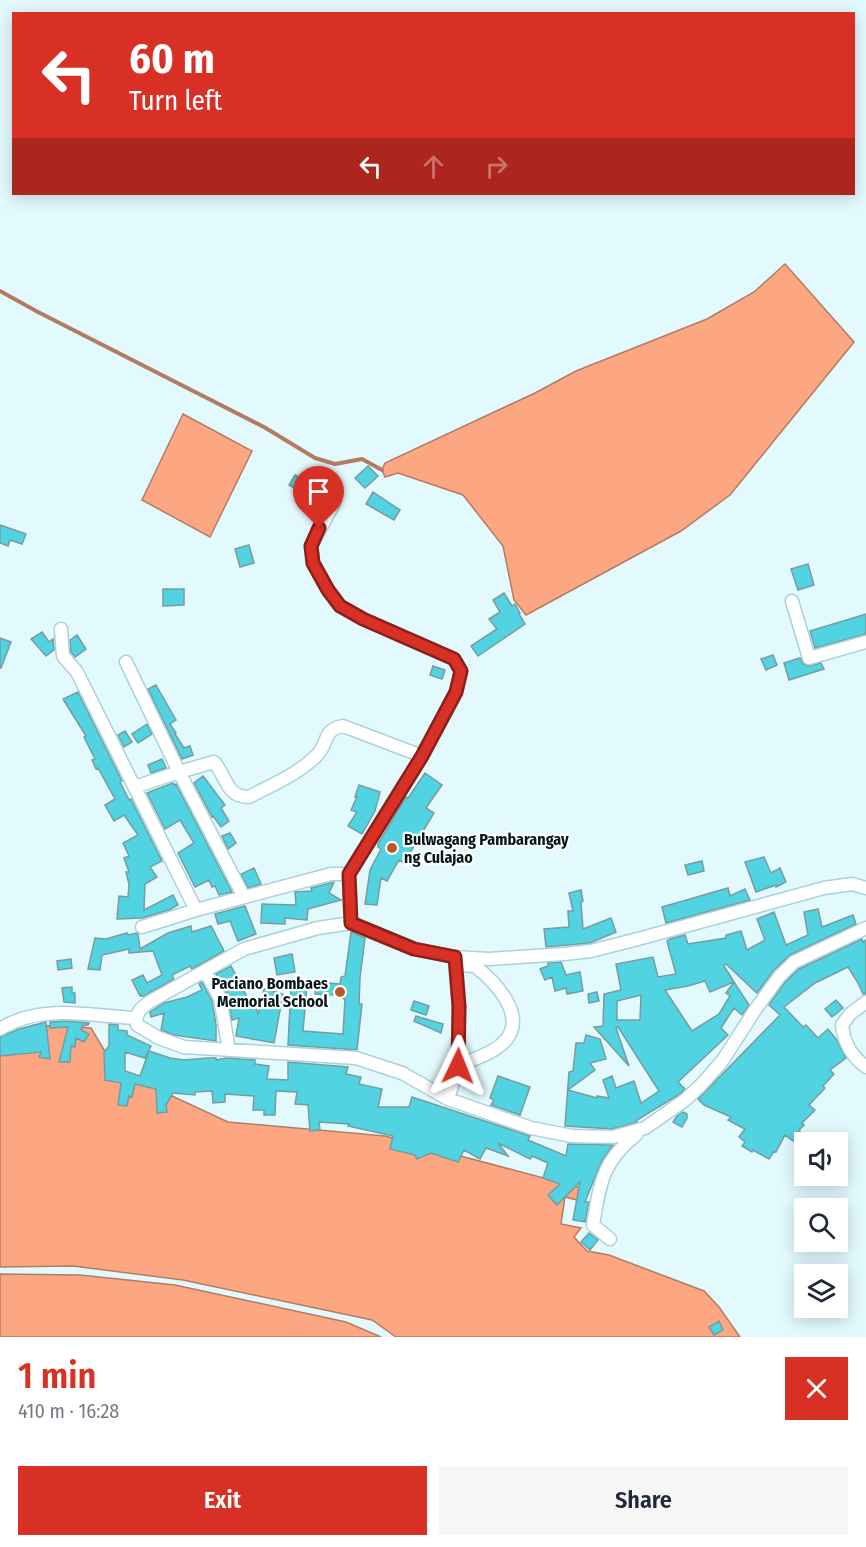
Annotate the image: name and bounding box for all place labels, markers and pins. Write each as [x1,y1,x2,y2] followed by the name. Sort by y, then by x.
[293,466,344,528] pin
[404,830,569,867] place label: Bulwagang Pambarangay ng Culajao
[385,841,399,855] marker: Bulwagang Pambarangay ng Culajao
[211,974,329,1011] place label: Paciano Bombaes Memorial School
[333,985,347,999] marker: Paciano Bombaes Memorial School

